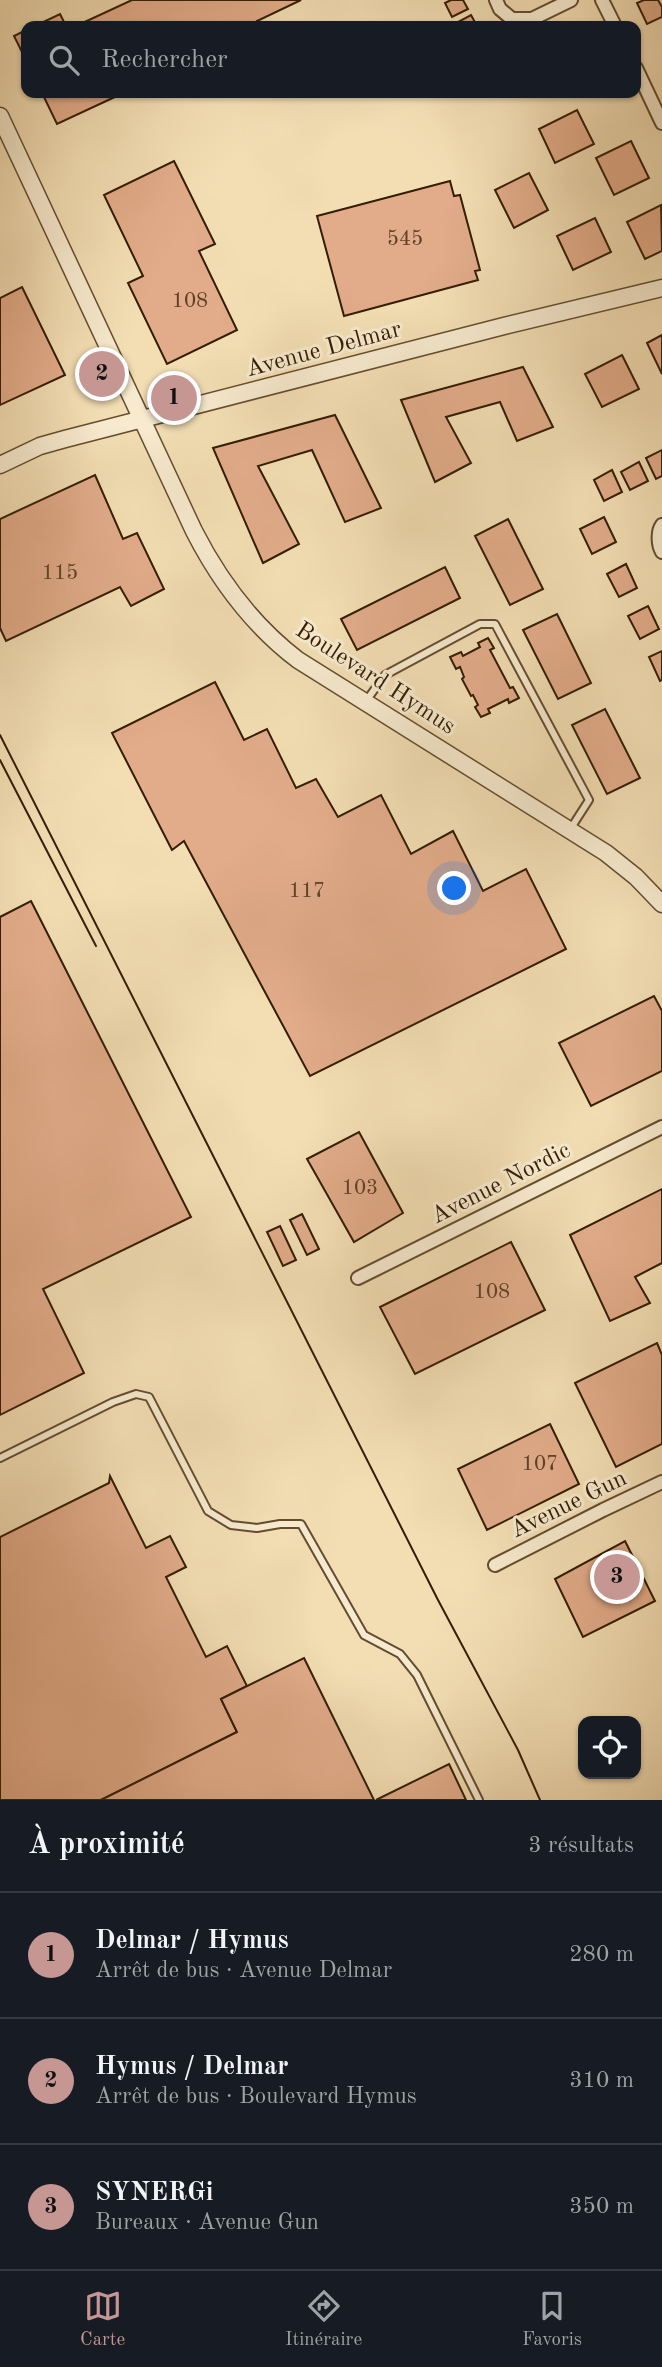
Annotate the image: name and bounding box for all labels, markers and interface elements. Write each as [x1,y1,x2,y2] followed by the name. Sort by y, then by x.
[21,21,641,98] search box
[45,41,83,79] icon: search
[101,47,228,73] text: Rechercher
[387,229,423,250] house number: 545
[172,291,208,312] house number: 108
[244,318,405,382] street label: Avenue Delmar
[79,348,125,400] pin: 2
[151,372,197,424] pin: 1
[42,563,78,584] house number: 115
[291,618,459,740] street label: Boulevard Hymus
[437,871,471,905] your location
[289,881,325,902] house number: 117
[428,1139,574,1229] street label: Avenue Nordic
[342,1178,378,1199] house number: 103
[474,1282,510,1303] house number: 108
[522,1454,558,1475] house number: 107
[507,1467,631,1543] street label: Avenue Gun
[594,1551,640,1603] pin: 3
[578,1716,641,1779] map controls
[578,1716,641,1779] button: locate
[28,1830,185,1860] text: À proximité
[528,1834,634,1857] text: 3 résultats
[95,1928,289,1954] text: Delmar / Hymus
[44,1943,58,1966] text: 1
[569,1943,634,1966] text: 280 m
[95,1959,392,1982] text: Arrêt de bus · Avenue Delmar
[95,2054,289,2080] text: Hymus / Delmar
[44,2069,58,2092] text: 2
[569,2069,634,2092] text: 310 m
[95,2085,417,2108] text: Arrêt de bus · Boulevard Hymus
[95,2180,213,2206] text: SYNERGi
[44,2195,58,2218] text: 3
[569,2195,634,2218] text: 350 m
[95,2211,319,2234] text: Bureaux · Avenue Gun
[80,2287,125,2352] tab: Carte
[285,2287,362,2352] tab: Itinéraire
[522,2287,582,2352] tab: Favoris

